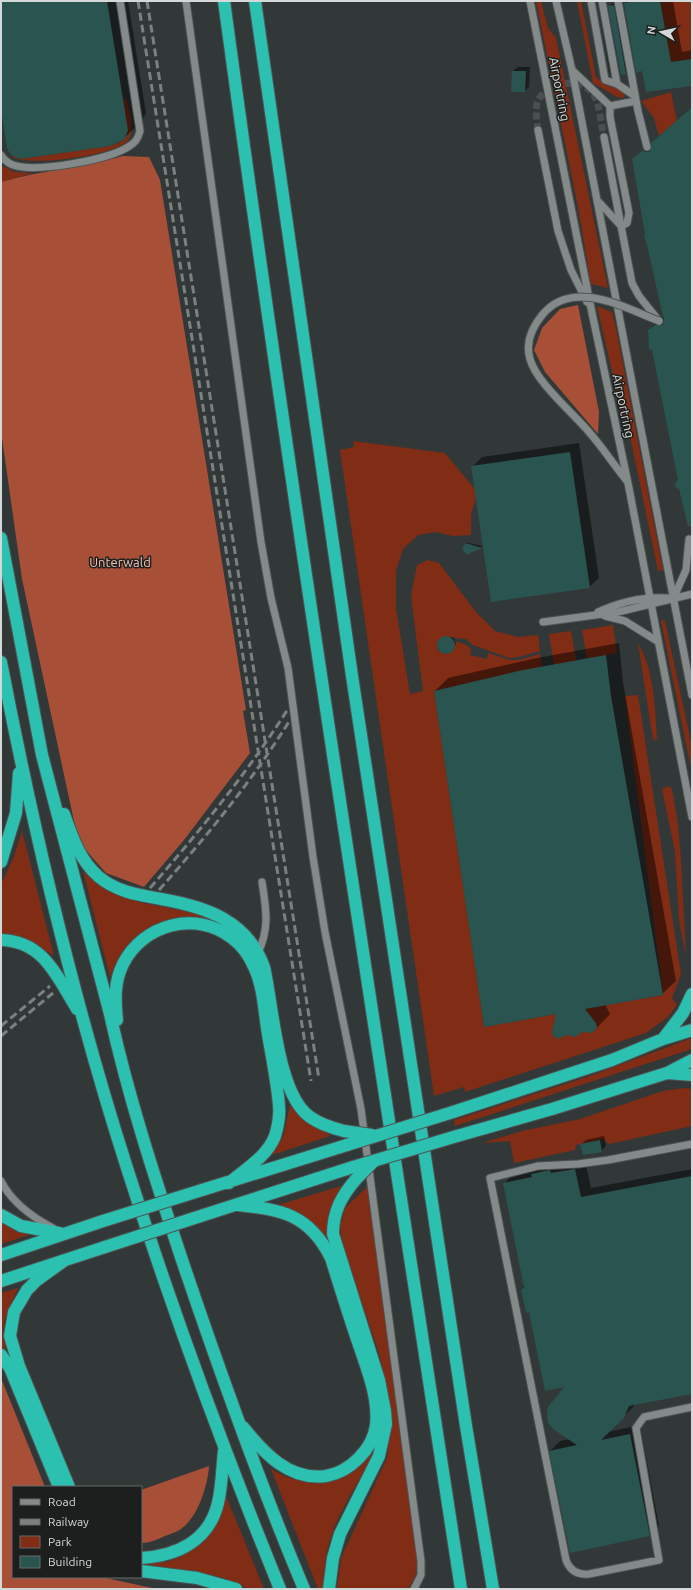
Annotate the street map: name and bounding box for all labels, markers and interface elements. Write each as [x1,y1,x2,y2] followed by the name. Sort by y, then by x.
[641,12,681,52] north arrow
[645,25,658,35] text: N
[547,56,573,122] street label: Airportring
[610,373,638,439] street label: Airportring
[89,555,151,569] park label: Unterwald
[12,1486,142,1578] legend
[48,1495,76,1508] text: Road
[48,1515,89,1528] text: Railway
[48,1535,72,1548] text: Park
[48,1555,92,1568] text: Building

